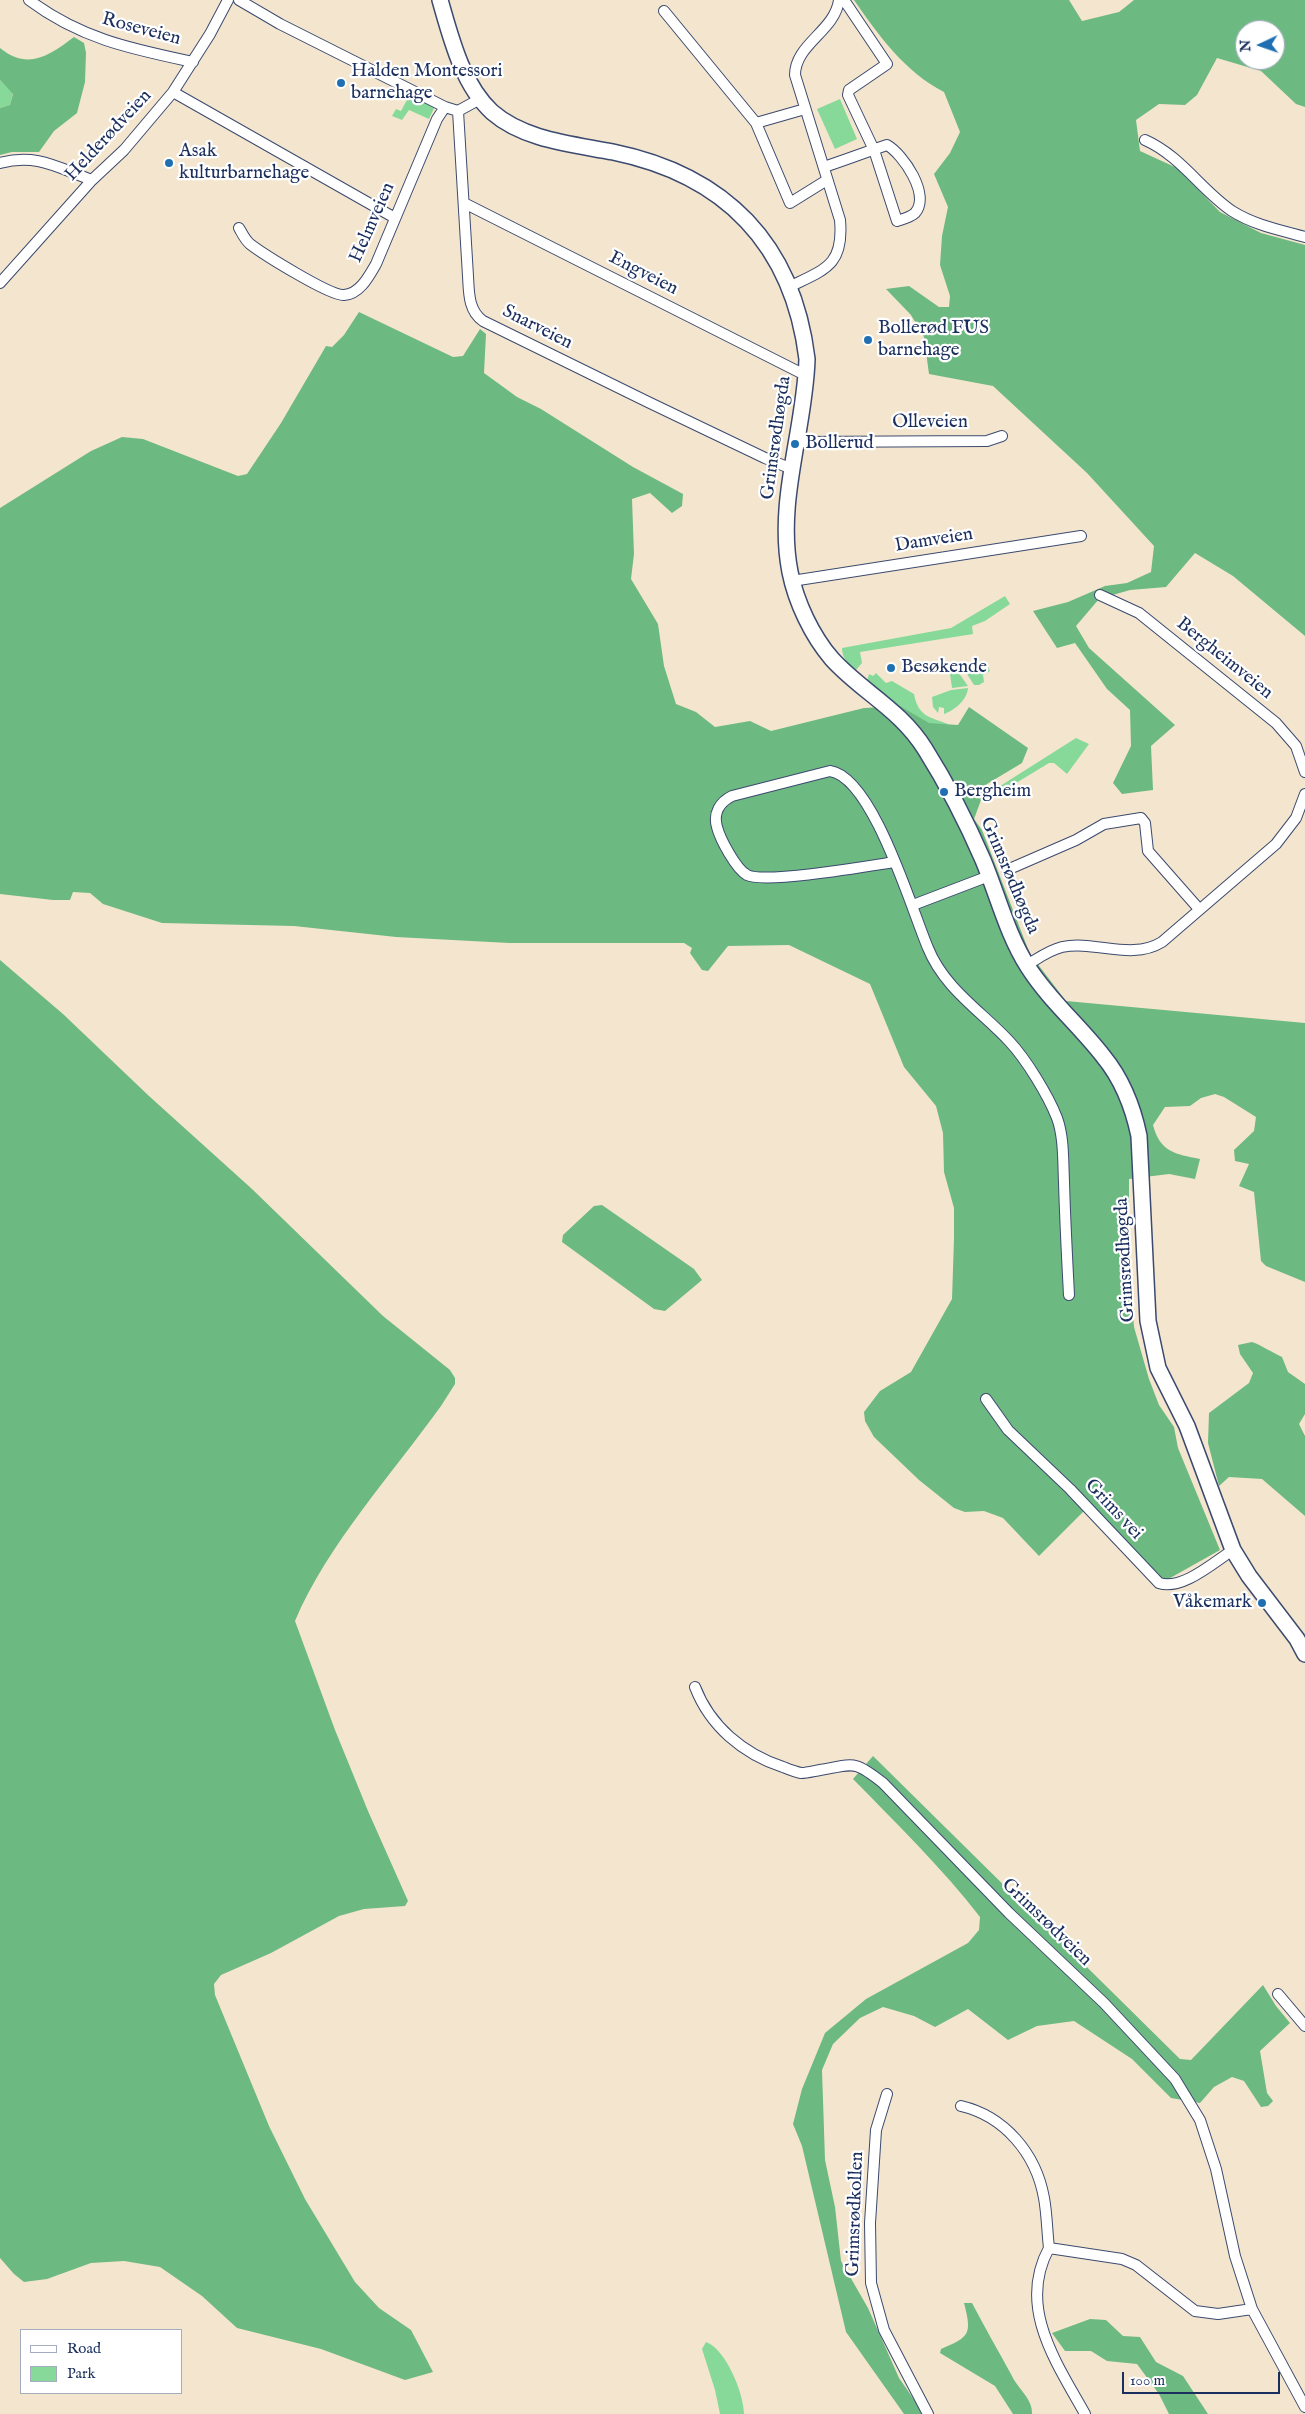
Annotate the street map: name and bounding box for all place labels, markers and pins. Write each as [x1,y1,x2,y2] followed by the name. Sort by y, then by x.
[351,61,503,105] place label: Halden Montessori barnehage
[335,77,347,89] marker: Halden Montessori barnehage
[179,141,309,185] place label: Asak kulturbarnehage
[163,157,175,169] marker: Asak kulturbarnehage
[878,318,989,362] place label: Bollerød FUS barnehage
[862,334,874,346] marker: Bollerød FUS barnehage
[805,433,874,455] place label: Bollerud
[789,438,801,450] marker: Bollerud
[901,657,987,679] place label: Besøkende
[885,662,897,674] marker: Besøkende
[954,781,1031,803] place label: Bergheim
[938,786,950,798] marker: Bergheim
[1173,1592,1252,1614] place label: Våkemark
[1256,1597,1268,1609] marker: Våkemark

